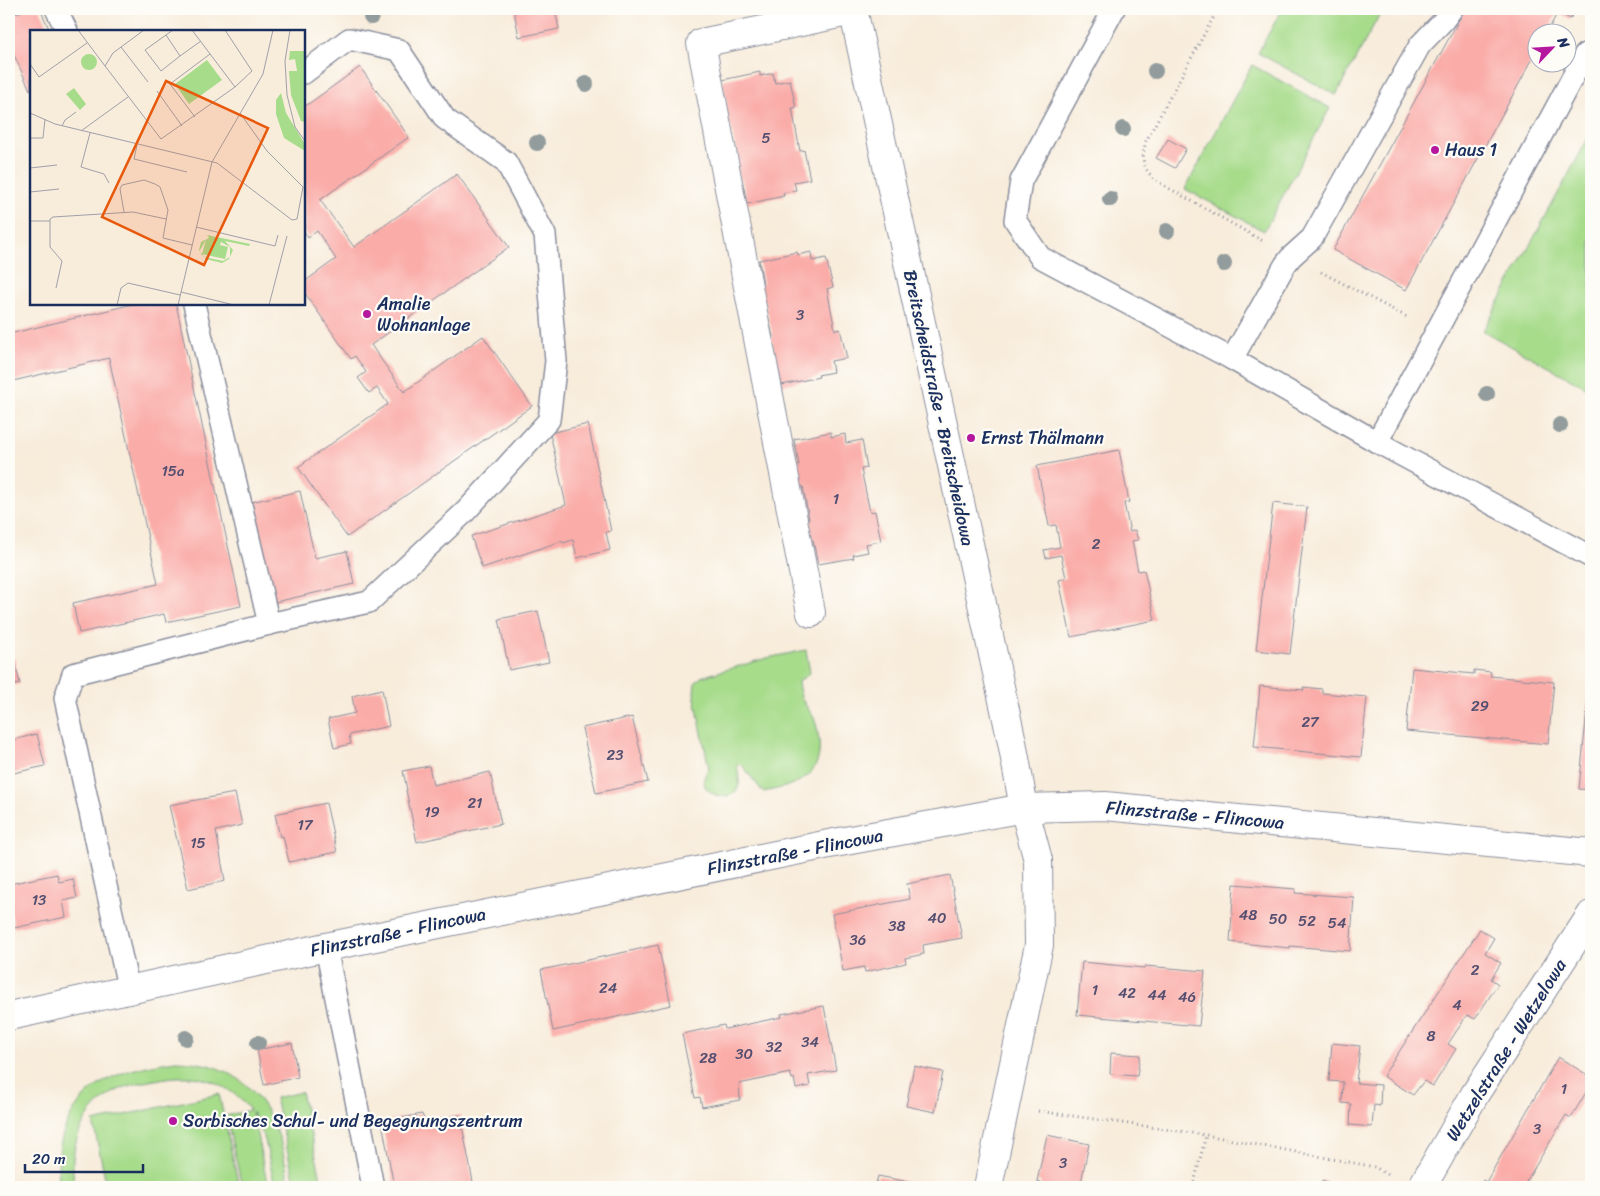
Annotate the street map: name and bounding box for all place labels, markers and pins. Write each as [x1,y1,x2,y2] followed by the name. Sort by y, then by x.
[1445,134,1497,166] place label: Haus 1
[1429,144,1441,156] marker: Haus 1
[376,288,470,341] place label: Amalie Wohnanlage
[361,308,373,320] marker: Amalie Wohnanlage
[981,422,1104,454] place label: Ernst Thälmann
[965,432,977,444] marker: Ernst Thälmann
[183,1105,523,1137] place label: Sorbisches Schul- und Begegnungszentrum
[167,1115,179,1127] marker: Sorbisches Schul- und Begegnungszentrum

